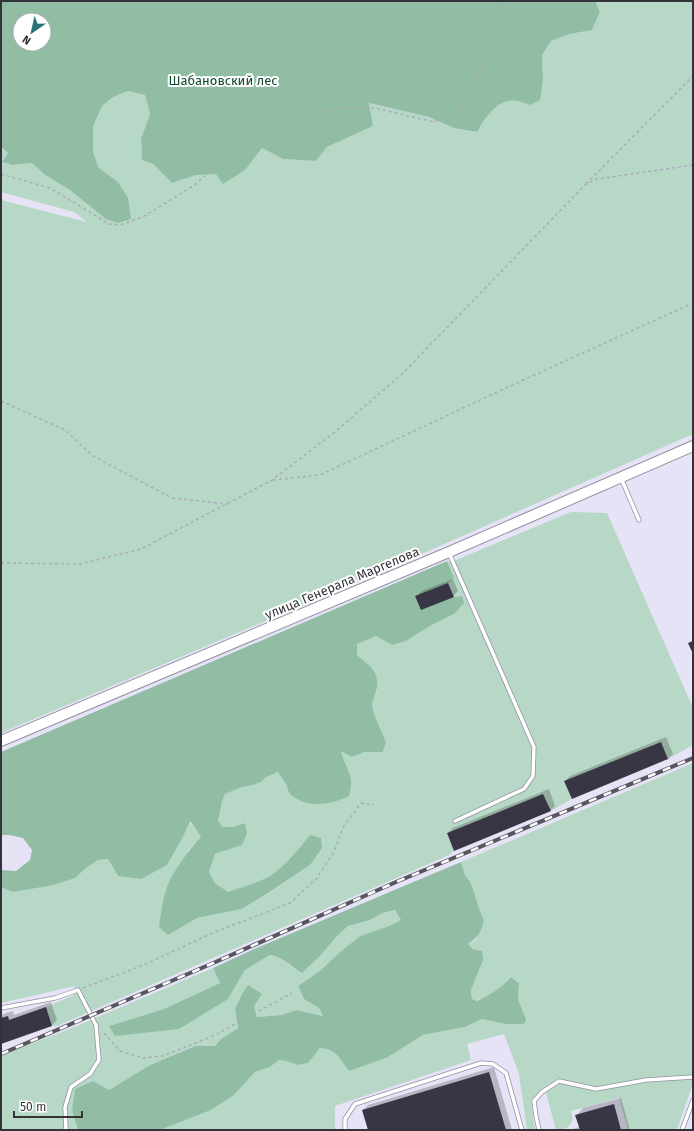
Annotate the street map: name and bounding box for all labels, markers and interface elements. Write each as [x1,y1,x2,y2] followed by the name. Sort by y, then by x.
[12,12,52,52] north arrow
[20,32,33,47] text: N
[169,73,277,88] park label: Шабановский лес
[263,544,421,622] street label: улица Генерала Маргелова
[14,1093,82,1119] scale bar
[20,1100,46,1114] text: 50 m

